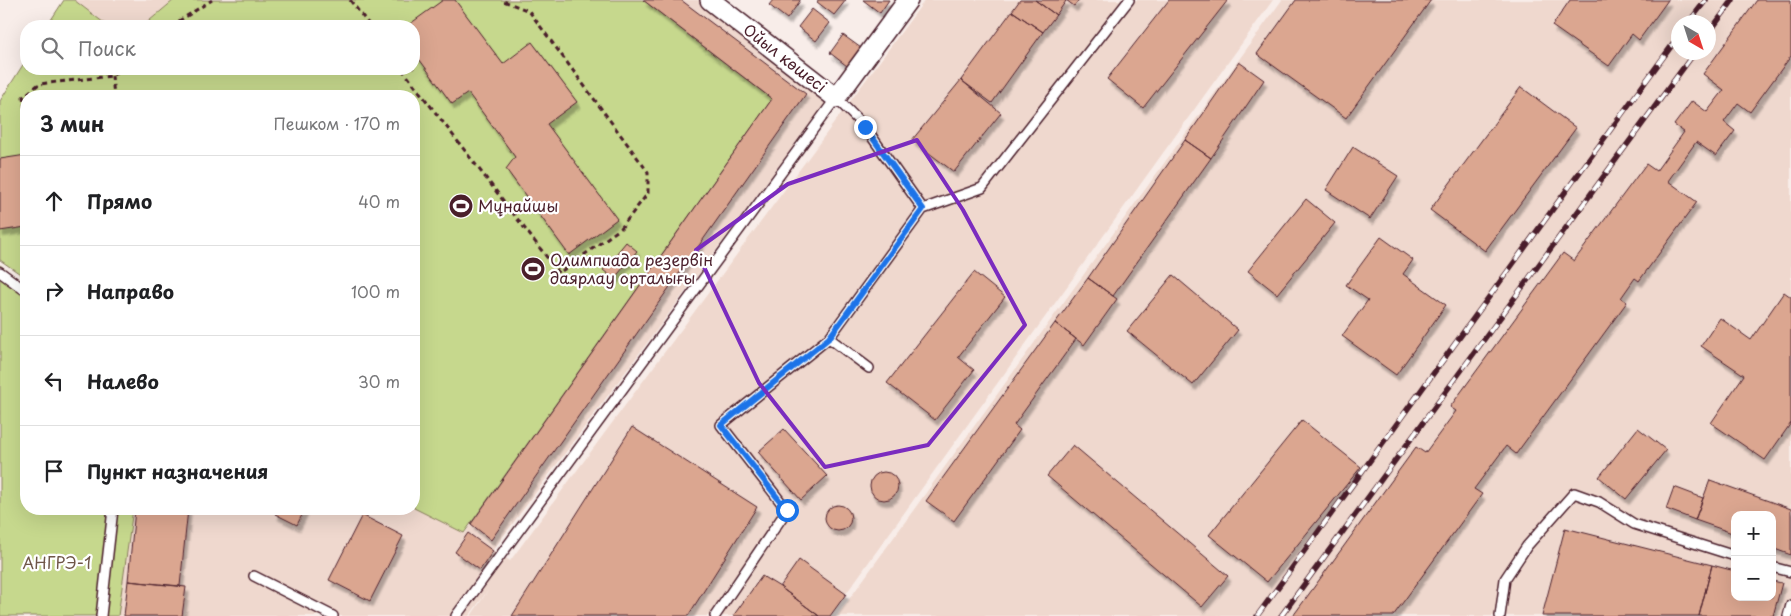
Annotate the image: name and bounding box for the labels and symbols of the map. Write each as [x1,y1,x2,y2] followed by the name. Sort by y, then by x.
[1671,15,1716,60] north arrow
[739,17,833,98] street label: Ойыл көшесі
[854,116,877,139] route end
[448,193,474,219] sports icon: Мұнайшы
[478,193,558,217] place label: Мұнайшы
[550,247,713,289] place label: Олимпиада резервін даярлау орталығы
[520,256,546,282] sports icon: Олимпиада резервін даярлау орталығы
[776,499,799,522] route start
[23,550,91,574] park label: АНГРЭ-1

